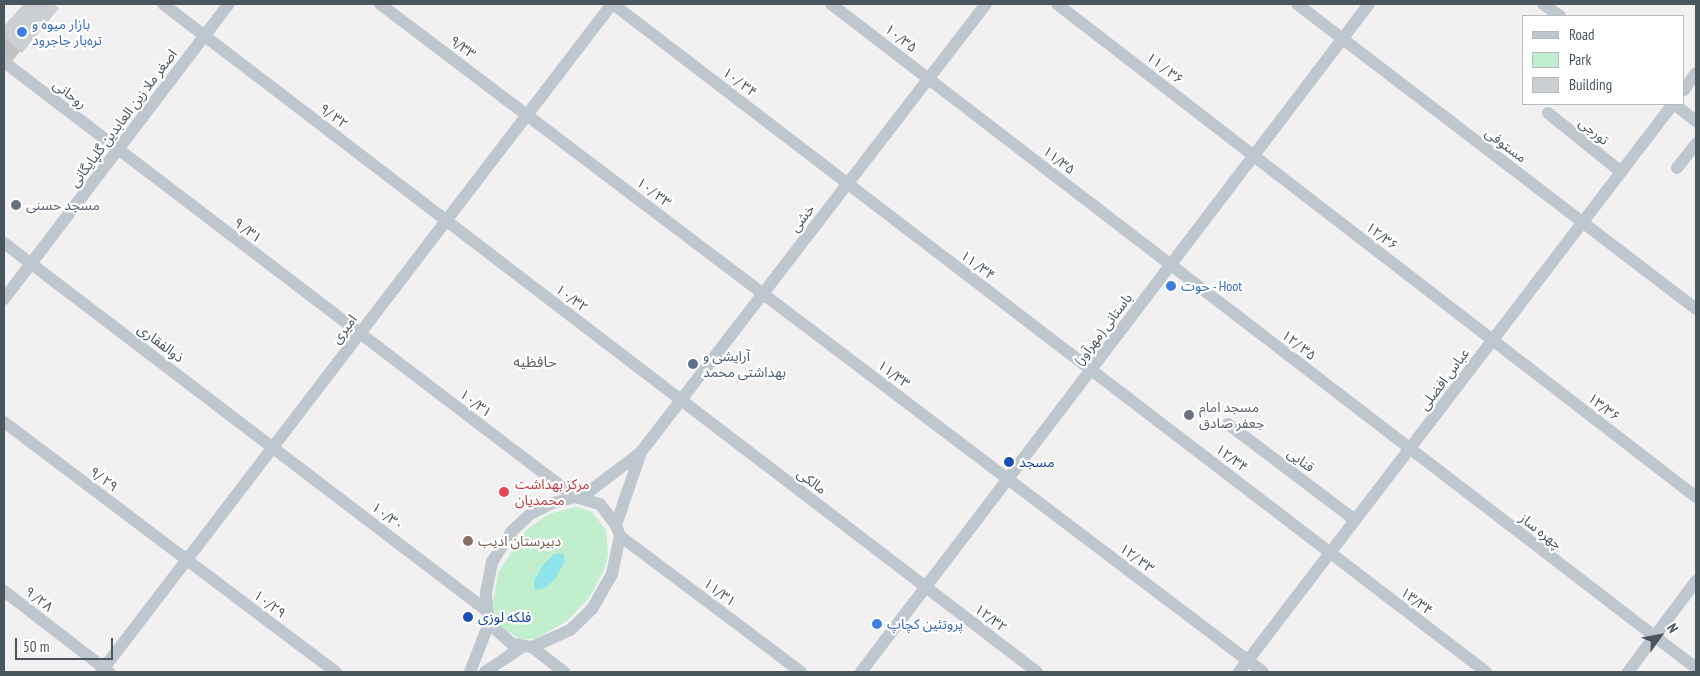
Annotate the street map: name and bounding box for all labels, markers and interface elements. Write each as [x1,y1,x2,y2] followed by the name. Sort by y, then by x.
[1522,15,1685,105] legend
[32,16,102,48] place label: بازار میوه و تره‌بار جاجرود
[882,20,920,56] street label: ۱۰/۳۵
[1569,25,1595,44] text: Road
[16,26,28,38] marker: بازار میوه و تره‌بار جاجرود
[447,32,479,62] street label: ۹/۳۳
[66,46,180,190] street label: اصغر ملا زین العابدین گلپایگانی
[1143,48,1187,88] street label: ۱۱ / ۳۶
[1569,50,1591,69] text: Park
[719,64,761,100] street label: ۱۰/ ۳۴
[1569,75,1612,94] text: Building
[50,76,90,112] street label: روحانی
[317,100,351,132] street label: ۹/ ۳۲
[1576,114,1612,148] street label: تورجی
[1482,124,1530,166] street label: مستوفی
[1040,142,1078,178] street label: ۱۱/۳۵
[633,174,675,210] street label: ۱۰/ ۳۳
[26,197,100,213] place label: مسجد حسنی
[10,199,22,211] marker: مسجد حسنی
[786,201,818,235] street label: خشی
[231,214,265,246] street label: ۹ /۳۱
[1363,218,1401,254] street label: ۱۲/۳۶
[957,247,999,283] street label: ۱۱ /۳۴
[1181,278,1243,294] place label: حوت - Hoot
[553,280,591,316] street label: ۱۰/۳۲
[1165,280,1177,292] marker: حوت - Hoot
[1070,290,1136,368] street label: باستانی (مهرآور)
[328,311,360,347] street label: امیری
[135,320,187,366] street label: ذوالفقاری
[1278,326,1320,364] street label: ۱۲/ ۳۵
[1415,345,1473,413] street label: عباس افضلی
[703,348,786,381] place label: آرایشی و بهداشتی محمد
[513,353,557,371] district label: حافظیه
[875,356,913,392] street label: ۱۱/۳۳
[687,358,699,370] marker: آرایشی و بهداشتی محمد
[457,385,495,421] street label: ۱۰/۳۱
[1585,389,1623,425] street label: ۱۳/۳۶
[1199,399,1264,432] place label: مسجد امام جعفر صادق
[1183,409,1195,421] marker: مسجد امام جعفر صادق
[1213,440,1251,476] street label: ۱۲/۳۴
[1284,444,1318,476] street label: قنایی
[1019,454,1055,470] place label: مسجد
[1003,456,1015,468] marker: مسجد
[87,463,121,495] street label: ۹/ ۲۹
[794,465,830,497] street label: مالکی
[515,476,590,508] place label: مرکز بهداشت محمدیان
[497,485,511,499] marker: مرکز بهداشت محمدیان
[369,498,407,534] street label: ۱۰/۳۰
[1516,509,1566,553] street label: چهره ساز
[478,533,561,549] place label: دبیرستان ادیب
[462,535,474,547] marker: دبیرستان ادیب
[1116,540,1158,576] street label: ۱۲/ ۳۳
[701,574,739,610] street label: ۱۱/۳۱
[22,583,56,615] street label: ۹ /۲۸
[1398,583,1436,619] street label: ۱۳/۳۴
[251,586,289,622] street label: ۱۰/۲۹
[972,600,1010,636] street label: ۱۲/۳۲
[478,609,531,625] place label: فلکه لوزی
[462,611,474,623] marker: فلکه لوزی
[1635,611,1685,661] north arrow
[887,616,963,632] place label: پروتئین کچاپ
[871,618,883,630] marker: پروتئین کچاپ
[1663,620,1682,636] text: N
[18,628,115,660] scale bar
[23,637,49,656] text: 50 m

